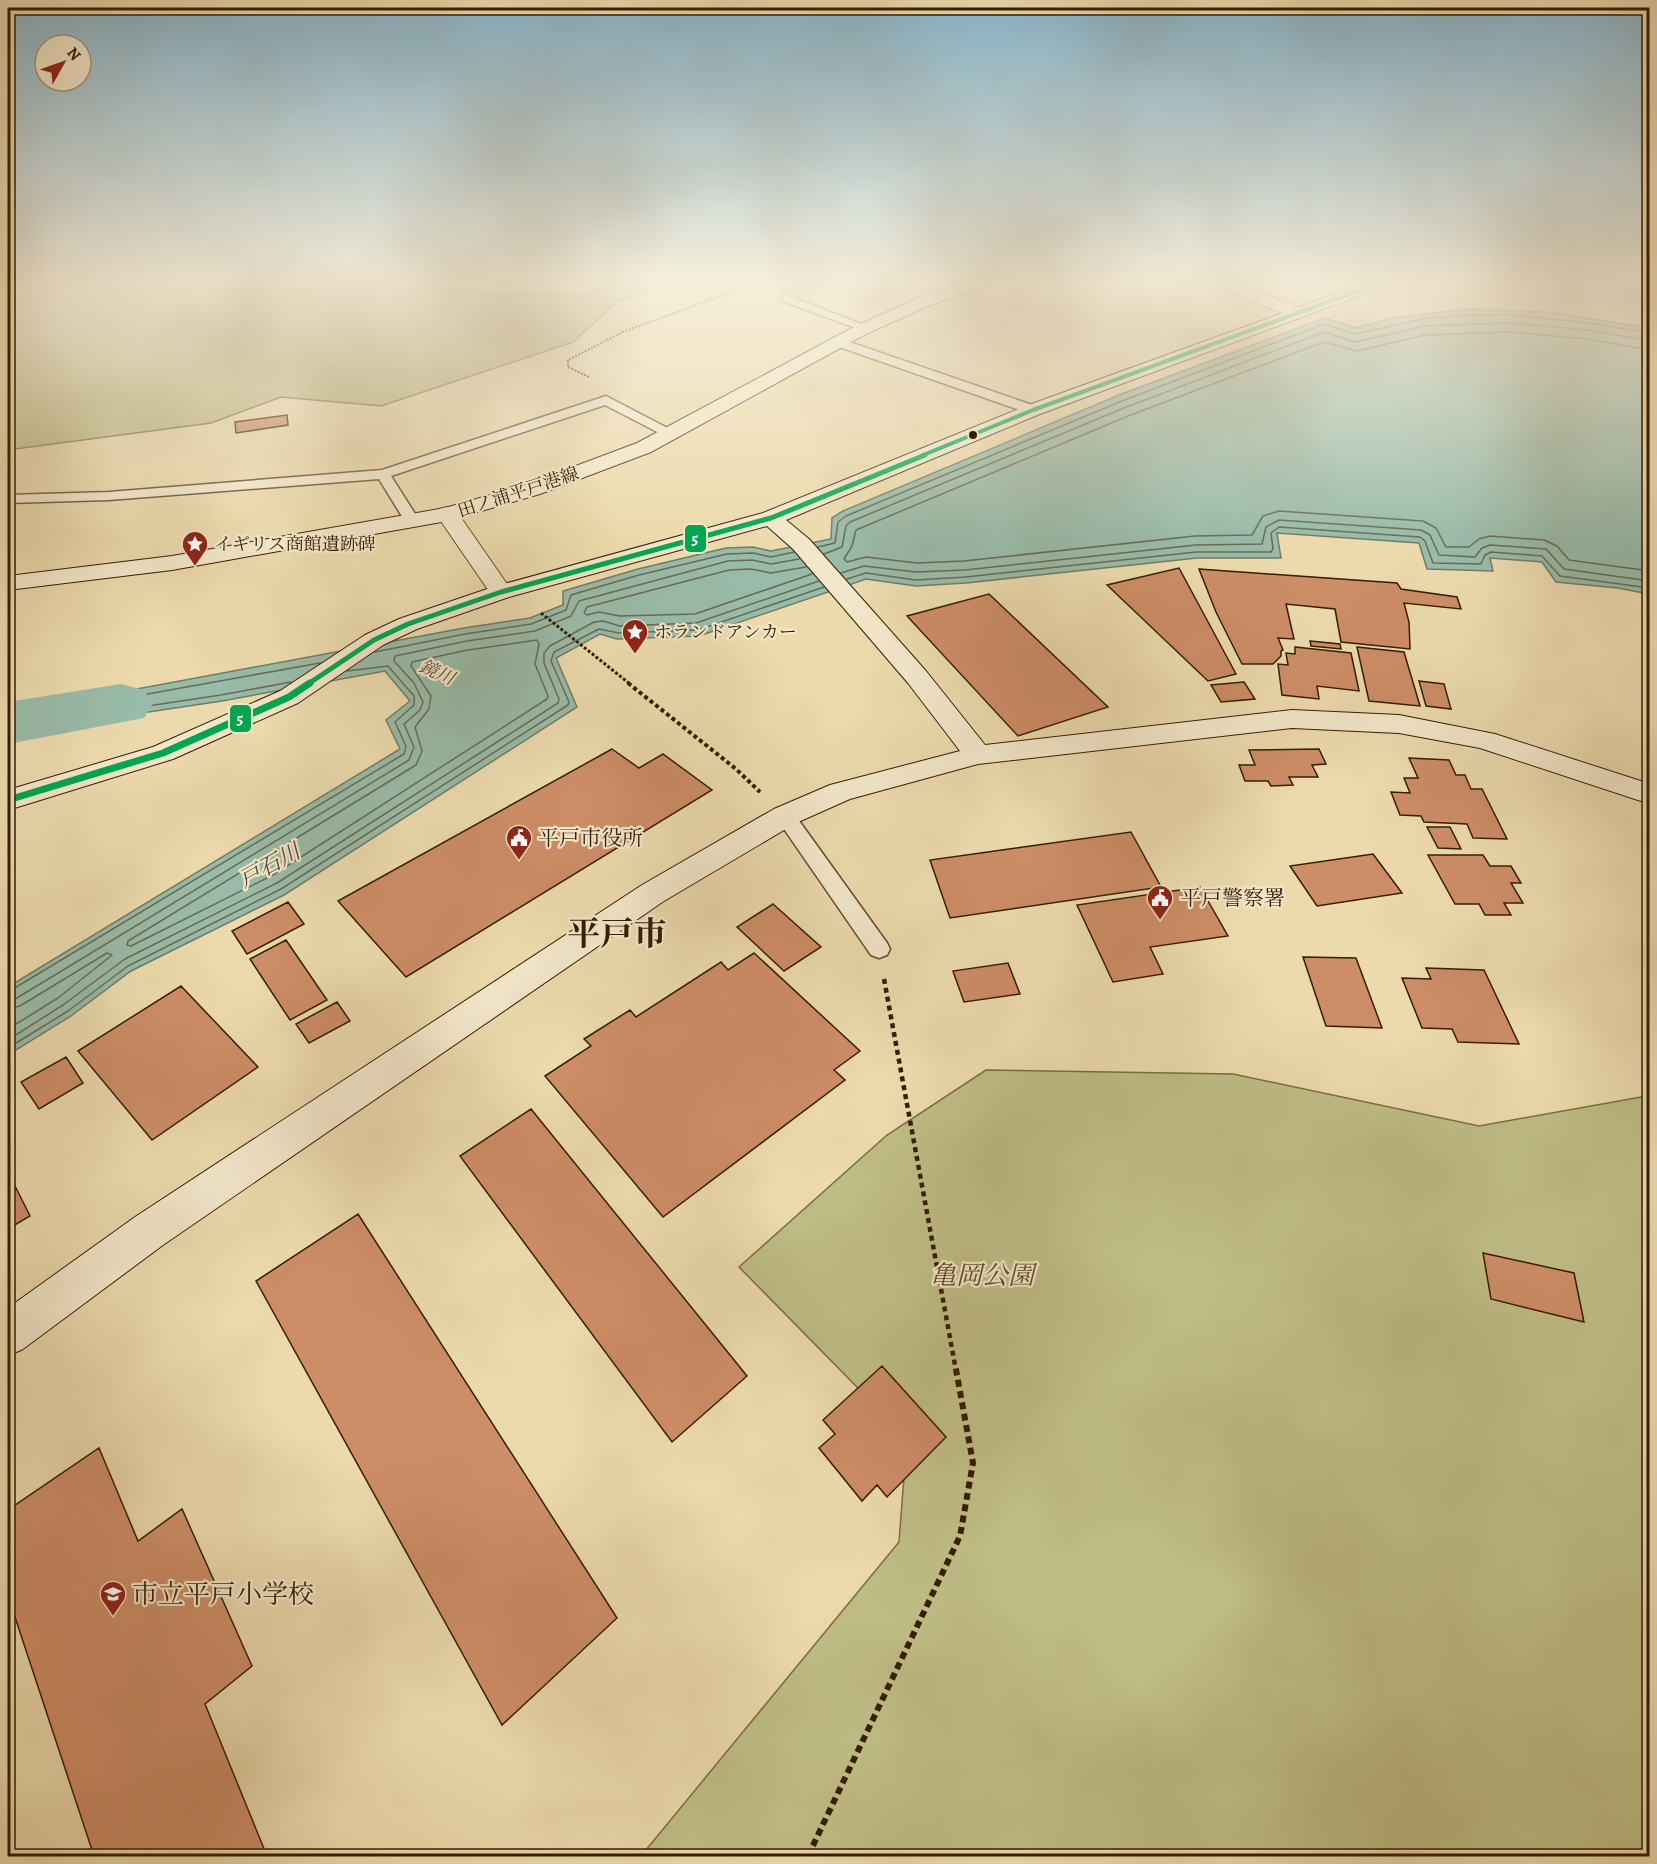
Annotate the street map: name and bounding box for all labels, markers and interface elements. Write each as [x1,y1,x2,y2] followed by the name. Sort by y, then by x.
[33,33,93,93] north arrow
[62,42,86,66] text: N
[967,429,979,441] unlabelled marker
[454,461,582,523] street label: 田ノ浦平戸港線
[684,524,707,553] line badge: 5
[692,528,699,550] text: 5
[180,529,210,567] place icon: イギリス商館遺跡碑
[214,532,376,556] place label: イギリス商館遺跡碑
[620,617,650,655] place icon: ホランドアンカー
[654,620,797,644] place label: ホランドアンカー
[416,654,460,691] water label: 鏡川
[229,704,252,733] line badge: 5
[237,708,244,730] text: 5
[504,823,534,861] public building icon: 平戸市役所
[538,824,643,852] place label: 平戸市役所
[233,836,307,895] water label: 戸石川
[1145,883,1175,921] public building icon: 平戸警察署
[1180,884,1285,912] place label: 平戸警察署
[568,911,667,956] district label: 平戸市
[930,1258,1038,1293] park label: 亀岡公園
[132,1577,314,1612] place label: 市立平戸小学校
[98,1579,128,1617] school or university icon: 市立平戸小学校

